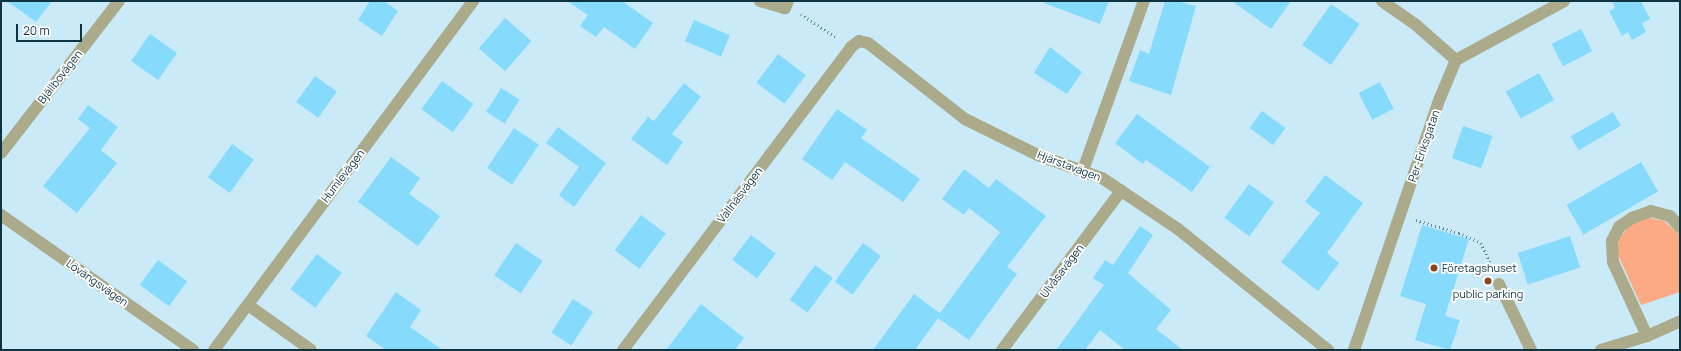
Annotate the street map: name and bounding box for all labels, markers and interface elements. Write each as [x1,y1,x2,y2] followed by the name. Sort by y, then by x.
[18,16,84,42] scale bar
[23,22,50,39] text: 20 m
[35,48,85,106] street label: Bjällbovägen
[1406,108,1442,184] street label: Per-Eriksgatan
[319,147,367,205] street label: Humlevägen
[1035,148,1103,184] street label: Hjärstavägen
[715,165,765,225] street label: Vallnäsvägen
[1037,241,1087,301] street label: Ulvåsavägen
[63,257,131,309] street label: Lövängsvägen
[1442,261,1517,275] place label: Företagshuset
[1429,263,1439,273] marker: Företagshuset
[1483,276,1493,286] marker: public parking
[1453,287,1523,301] place label: public parking

